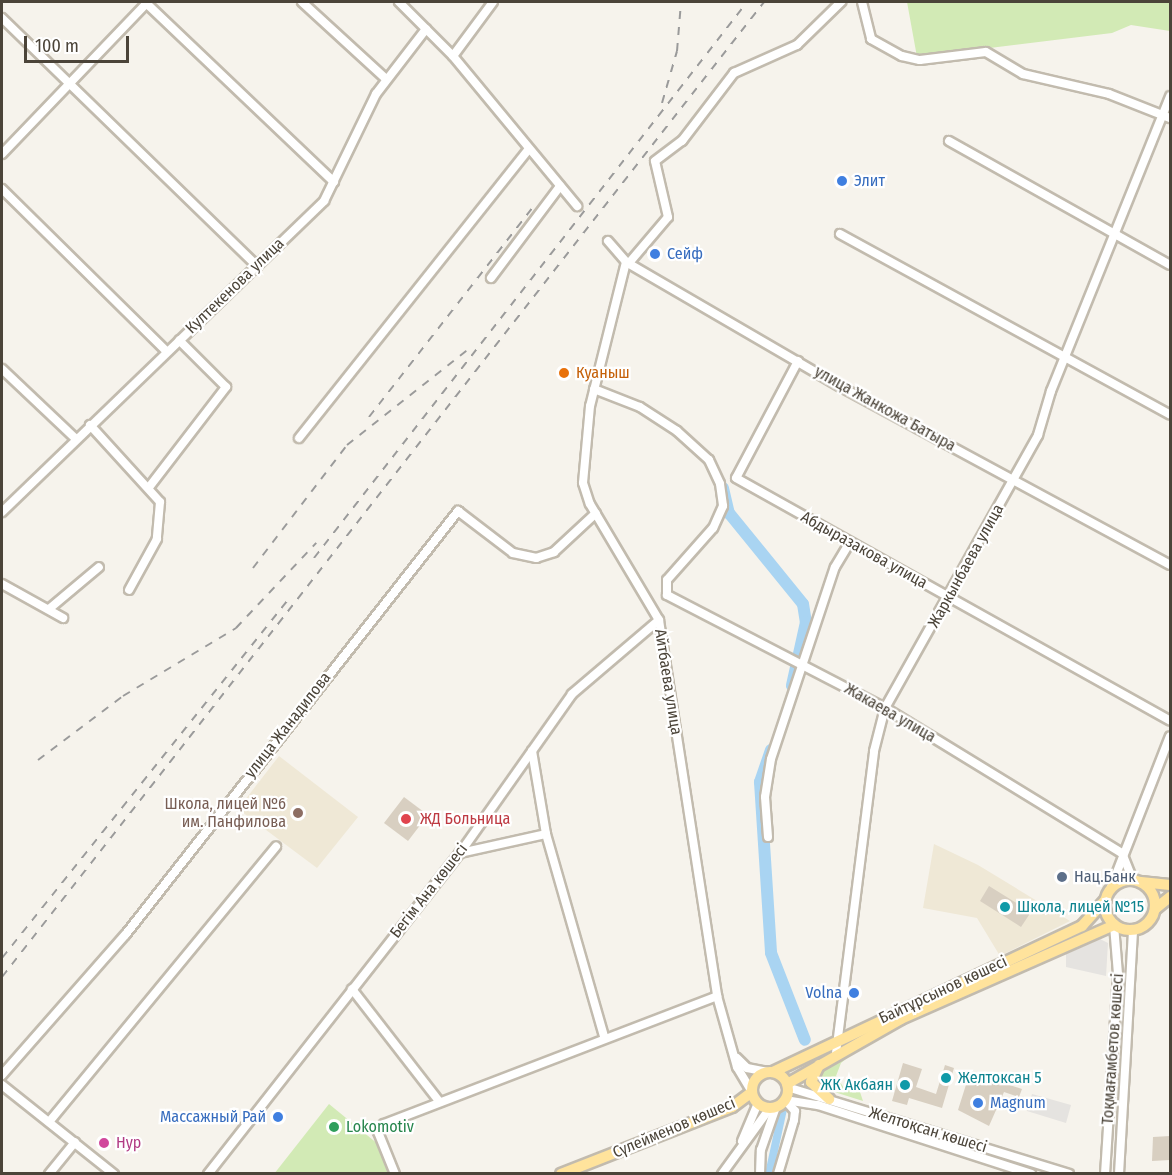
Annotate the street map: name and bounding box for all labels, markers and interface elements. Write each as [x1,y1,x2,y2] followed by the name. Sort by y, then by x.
[27,24,132,62] scale bar
[35,35,79,57] text: 100 m
[854,171,885,191] place label: Элит
[835,174,849,188] marker: Элит
[182,234,288,338] street label: Култекенова улица
[667,244,703,264] place label: Сейф
[648,247,662,261] marker: Сейф
[811,362,959,456] street label: улица Жанкожа Батыра
[576,363,630,383] place label: Куаныш
[557,366,571,380] marker: Куаныш
[924,501,1008,631] street label: Жаркынбаева улица
[797,507,931,593] street label: Абдыразакова улица
[650,628,686,736] street label: Айтбаева улица
[241,668,335,782] street label: улица Жанадилова
[841,679,939,747] street label: Жакаева улица
[165,794,286,832] place label: Школа, лицей №6 им. Панфилова
[291,806,305,820] marker: Школа, лицей №6 им. Панфилова
[420,809,510,829] place label: ЖД Больница
[397,810,415,828] marker: ЖД Больница
[386,840,472,942] street label: Бегім Ана көшесі
[1074,867,1136,887] place label: Нац.Банк
[1055,870,1069,884] marker: Нац.Банк
[1017,897,1144,917] place label: Школа, лицей №15
[998,900,1012,914] marker: Школа, лицей №15
[876,952,1010,1028] street label: Байтұрсынов көшесі
[1098,973,1128,1125] street label: Тоқмағамбетов көшесі
[805,983,842,1003] place label: Volna
[847,986,861,1000] marker: Volna
[958,1068,1042,1088] place label: Желтоксан 5
[939,1071,953,1085] marker: Желтоксан 5
[821,1075,893,1095] place label: ЖК Акбаян
[898,1078,912,1092] marker: ЖК Акбаян
[610,1093,738,1163] street label: Сүлейменов көшесі
[990,1093,1046,1113] place label: Magnum
[971,1096,985,1110] marker: Magnum
[867,1103,989,1157] street label: Желтоқсан көшесі
[160,1107,266,1127] place label: Массажный Рай
[271,1110,285,1124] marker: Массажный Рай
[346,1117,414,1137] place label: Lokomotiv
[327,1120,341,1134] marker: Lokomotiv
[116,1133,141,1153] place label: Нур
[97,1136,111,1150] marker: Нур

